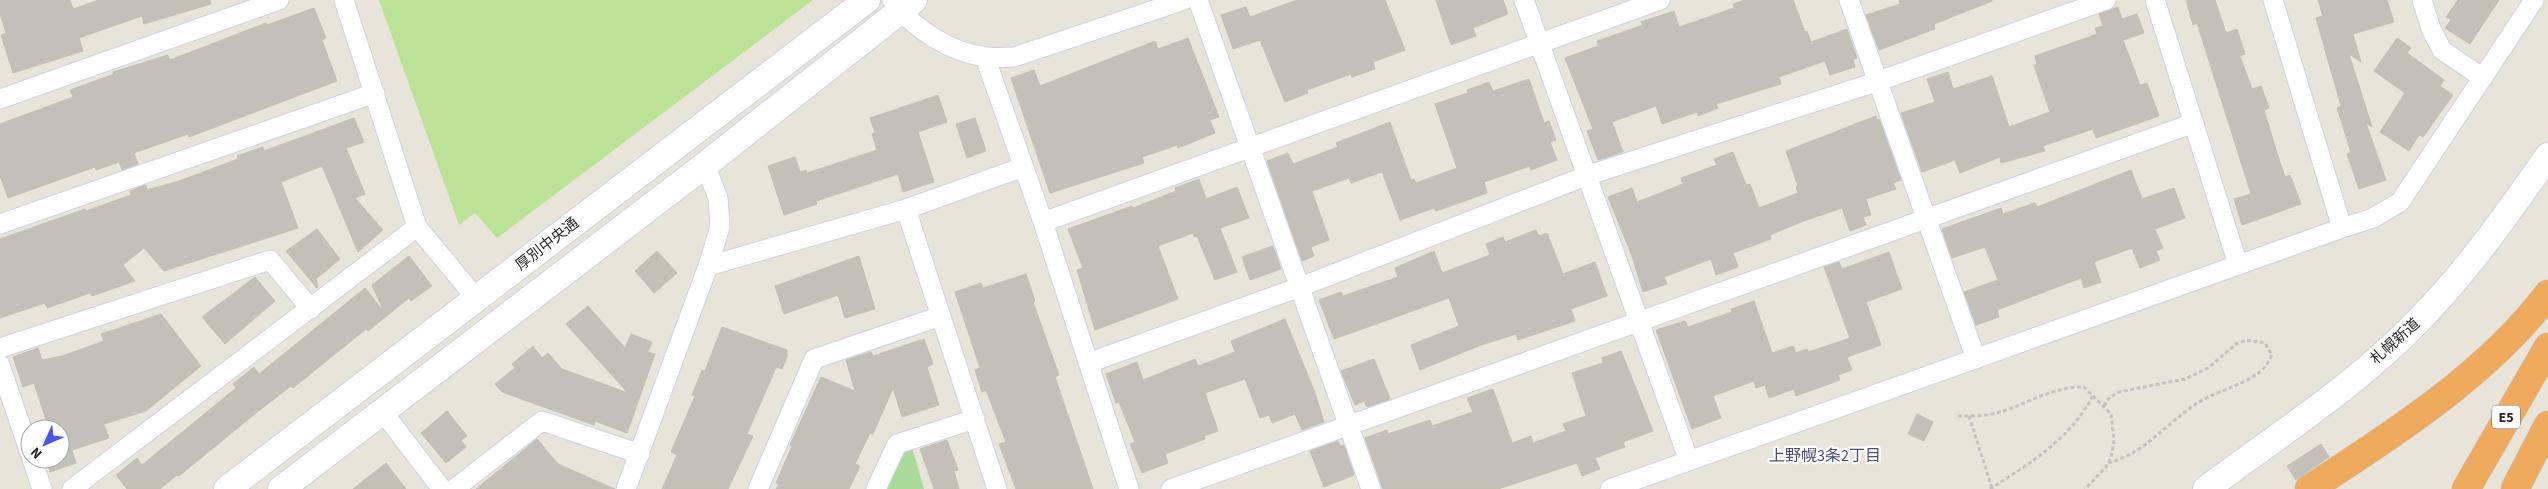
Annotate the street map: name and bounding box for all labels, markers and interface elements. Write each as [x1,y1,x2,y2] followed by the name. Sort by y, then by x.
[511,213,583,276] street label: 厚別中央通
[2366,313,2425,369] street label: 札幌新道
[2492,406,2520,428] road number: E5
[20,419,70,469] north arrow
[26,442,47,463] text: N
[1769,445,1881,467] district label: 上野幌3条2丁目

